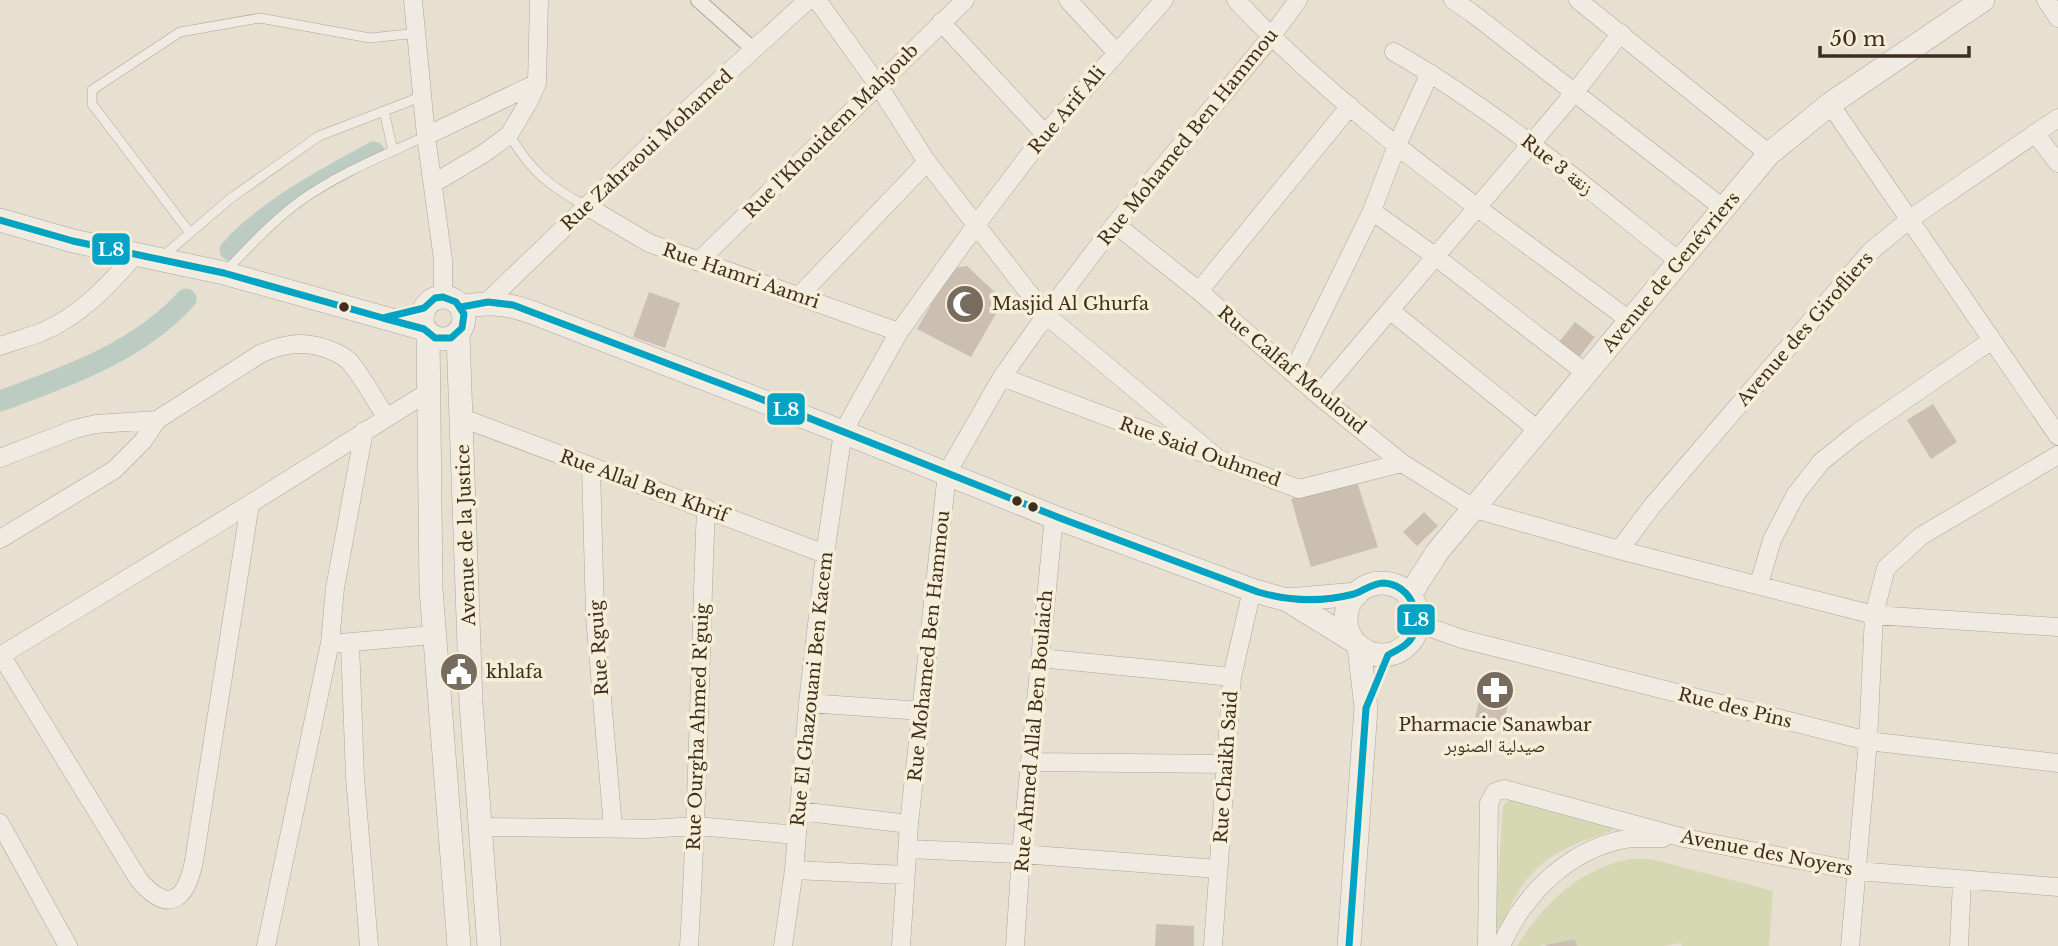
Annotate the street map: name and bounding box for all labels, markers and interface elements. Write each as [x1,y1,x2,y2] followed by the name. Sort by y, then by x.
[1820,14,1969,58] scale bar
[1094,24,1282,250] street label: Rue Mohamed Ben Hammou
[1830,26,1886,52] text: 50 m
[739,39,923,223] street label: Rue l'Khouidem Mahjoub
[1024,62,1110,158] street label: Rue Arif Ali
[557,65,737,235] street label: Rue Zahraoui Mohamed
[1517,130,1597,200] street label: Rue 3 زنقة
[1597,187,1745,357] street label: Avenue de Genévriers
[91,232,131,266] line badge: L8
[98,238,124,261] text: L8
[660,239,822,313] street label: Rue Hamri Aamri
[1731,247,1878,411] street label: Avenue des Girofliers
[944,283,986,325] mosque icon: Masjid Al Ghurfa
[992,293,1149,315] place label: Masjid Al Ghurfa
[337,300,351,314] unlabelled marker
[1213,302,1371,438] street label: Rue Calfaf Mouloud
[766,392,806,426] line badge: L8
[773,398,799,421] text: L8
[1116,413,1284,491] street label: Rue Said Ouhmed
[452,444,480,627] street label: Avenue de la Justice
[557,445,734,528] street label: Rue Allal Ben Khrif
[1010,494,1024,508] unlabelled marker
[1026,500,1040,514] unlabelled marker
[904,509,954,783] street label: Rue Mohamed Ben Hammou
[787,550,837,828] street label: Rue El Ghazouani Ben Kacem
[1011,589,1057,873] street label: Rue Ahmed Allal Ben Boulaich
[585,599,613,696] street label: Rue Rguig
[683,603,713,851] street label: Rue Ourgha Ahmed R'guig
[1396,603,1436,636] line badge: L8
[1403,608,1429,631] text: L8
[438,651,480,693] public building icon: khlafa
[486,661,543,683] place label: khlafa
[1474,669,1516,711] pharmacy icon: Pharmacie Sanawbar صيدلية الصنوبر
[1676,683,1794,733] street label: Rue des Pins
[1210,690,1242,844] street label: Rue Chaikh Said
[1398,714,1592,757] place label: Pharmacie Sanawbar صيدلية الصنوبر
[1678,825,1855,880] street label: Avenue des Noyers

